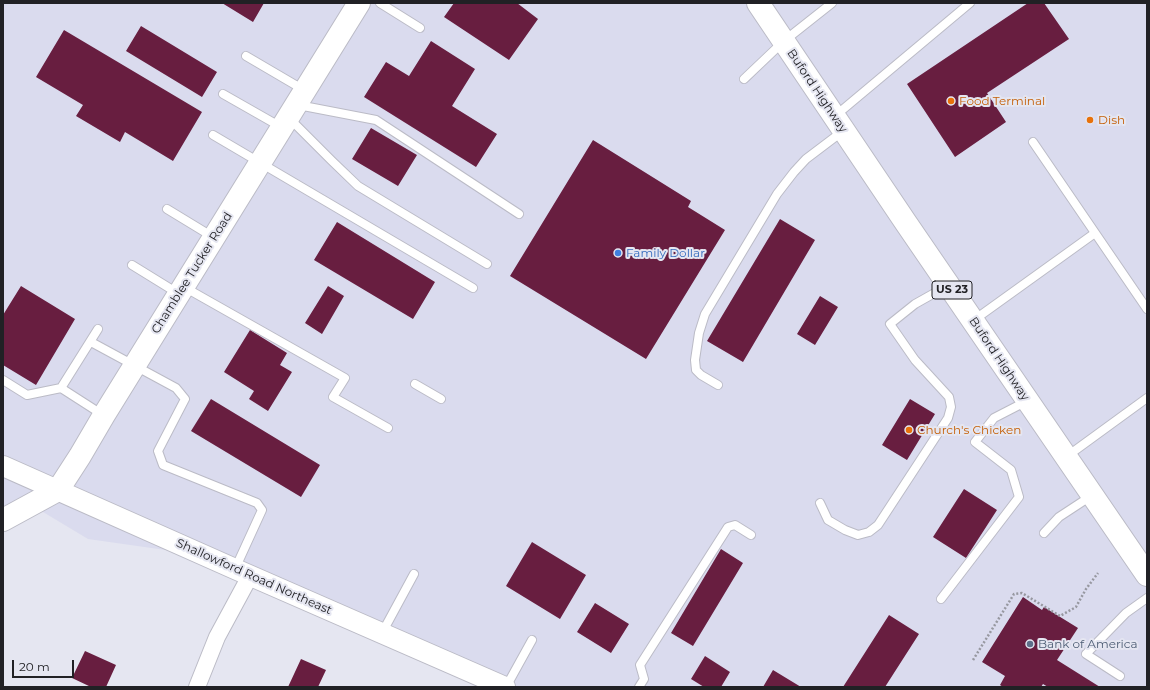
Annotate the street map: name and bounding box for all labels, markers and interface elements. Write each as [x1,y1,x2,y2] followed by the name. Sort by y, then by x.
[784,47,850,135] street label: Buford Highway
[959,94,1045,108] place label: Food Terminal
[946,96,956,106] marker: Food Terminal
[1098,113,1125,127] place label: Dish
[1085,115,1095,125] marker: Dish
[149,210,235,336] street label: Chamblee Tucker Road
[626,246,705,260] place label: Family Dollar
[613,248,623,258] marker: Family Dollar
[932,281,972,299] road number: US 23
[966,315,1032,403] street label: Buford Highway
[917,423,1021,437] place label: Church's Chicken
[904,425,914,435] marker: Church's Chicken
[174,536,334,618] street label: Shallowford Road Northeast
[1038,637,1138,651] place label: Bank of America
[1025,639,1035,649] marker: Bank of America
[14,652,76,678] scale bar
[19,659,50,674] text: 20 m

